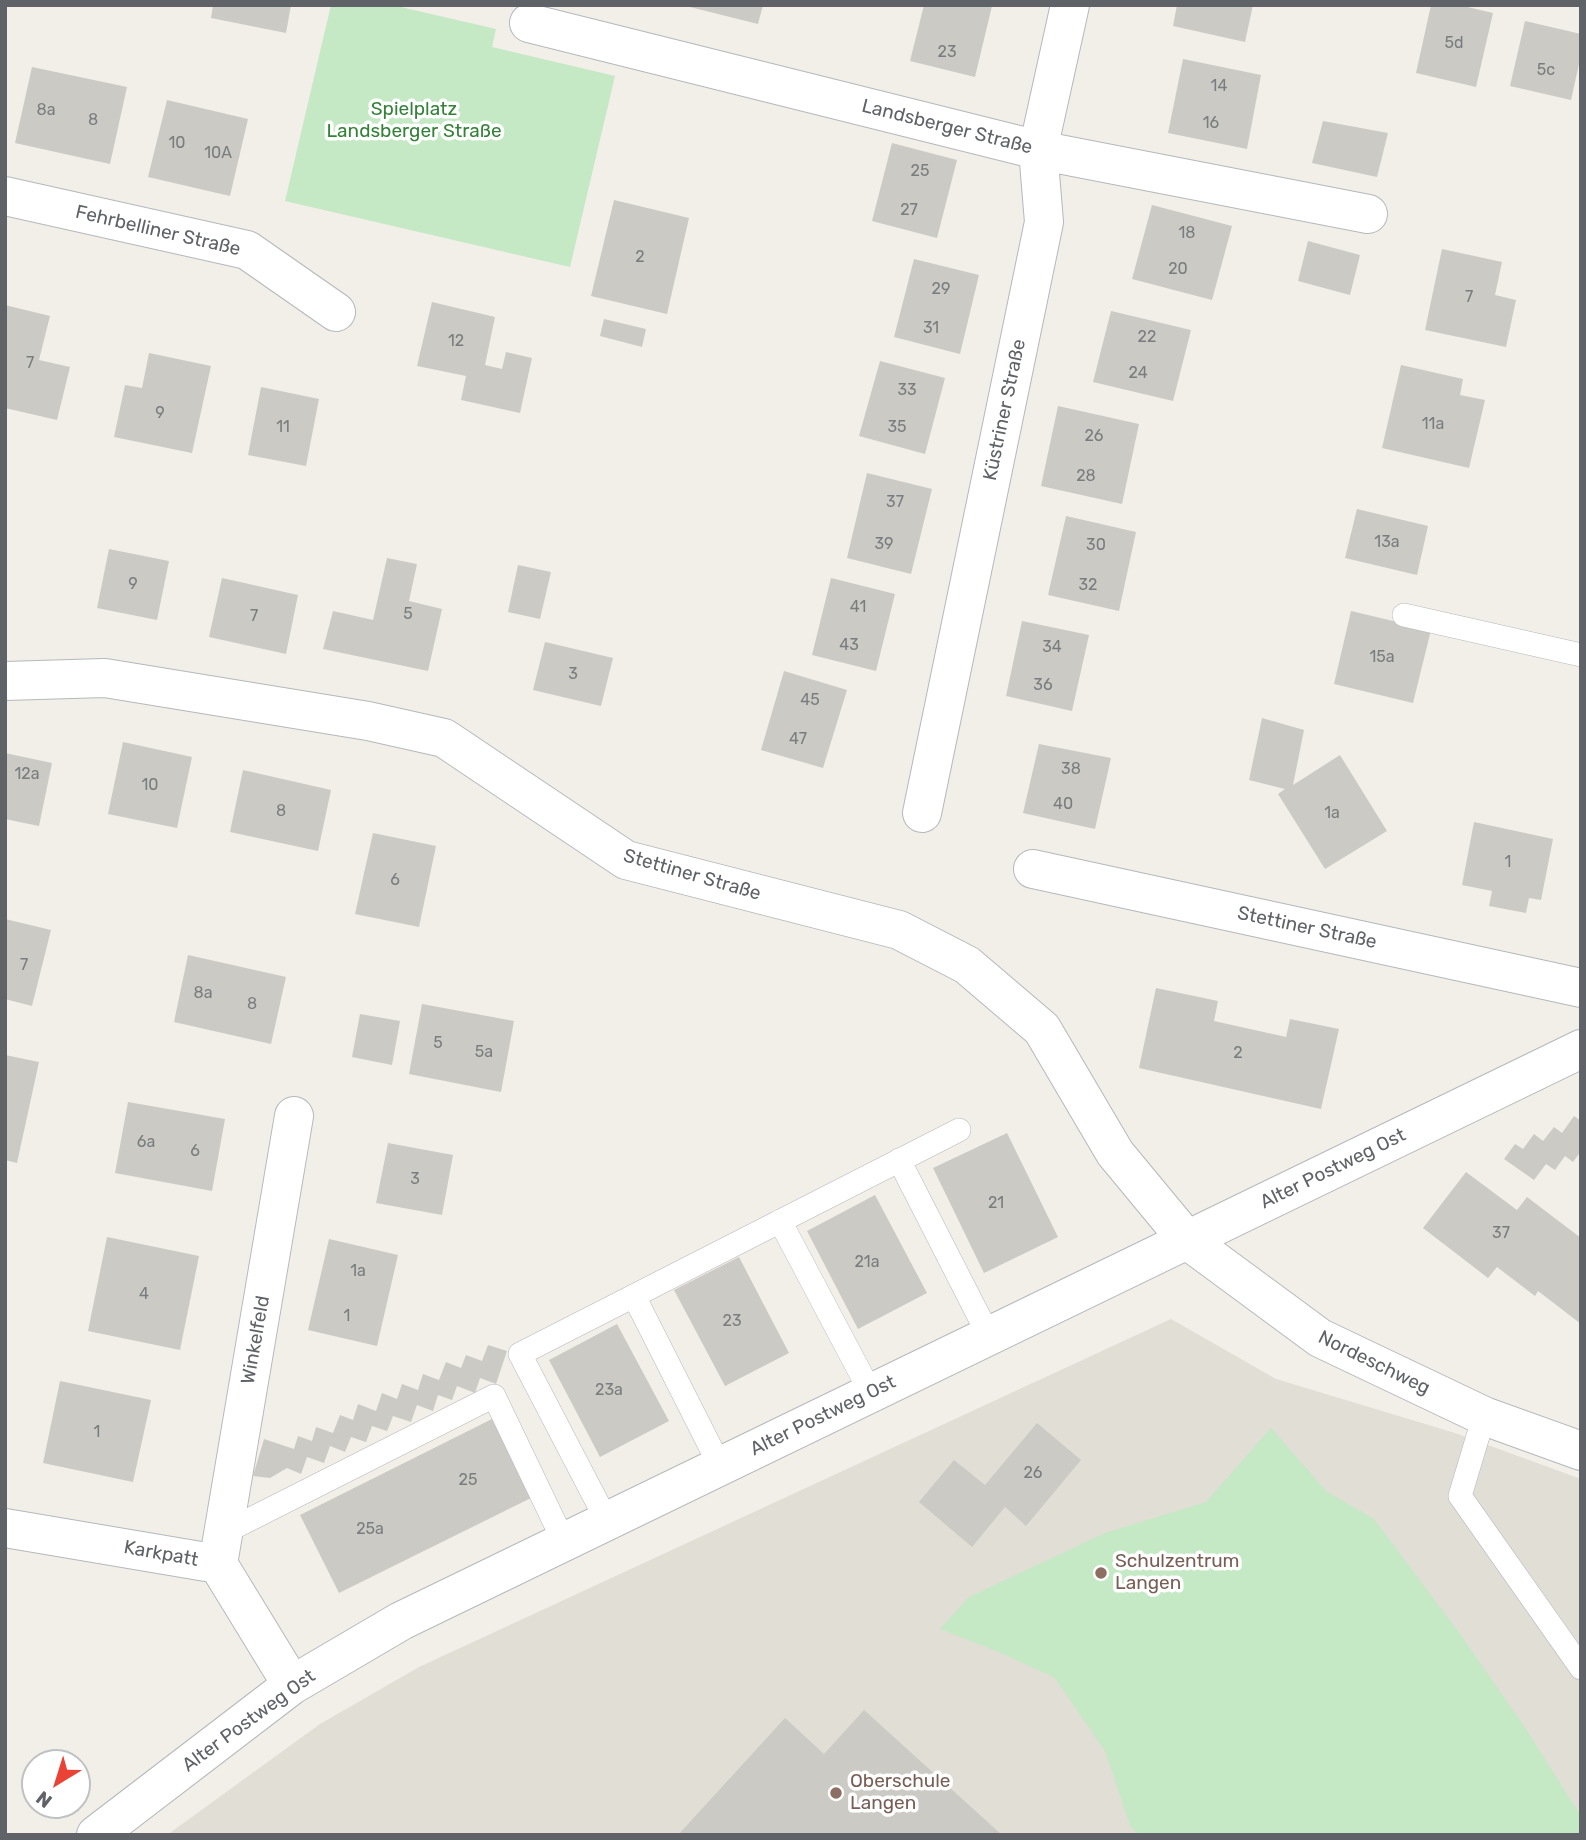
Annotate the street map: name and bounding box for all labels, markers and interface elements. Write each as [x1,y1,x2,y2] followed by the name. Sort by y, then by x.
[1444,33,1464,53] house number: 5d
[937,42,957,62] house number: 23
[1537,60,1555,80] house number: 5c
[1211,76,1227,96] house number: 14
[859,95,1035,159] street label: Landsberger Straße
[326,99,502,143] park label: Spielplatz Landsberger Straße
[36,100,56,120] house number: 8a
[88,110,98,130] house number: 8
[1203,113,1219,133] house number: 16
[168,133,186,153] house number: 10
[204,143,232,163] house number: 10A
[911,161,929,181] house number: 25
[900,200,918,220] house number: 27
[73,201,243,261] street label: Fehrbelliner Straße
[1178,223,1196,243] house number: 18
[635,247,645,267] house number: 2
[1168,259,1188,279] house number: 20
[932,279,950,299] house number: 29
[1465,287,1473,307] house number: 7
[923,318,939,338] house number: 31
[1138,327,1156,347] house number: 22
[448,331,464,351] house number: 12
[979,337,1031,483] street label: Küstriner Straße
[26,353,34,373] house number: 7
[1128,363,1148,383] house number: 24
[897,380,917,400] house number: 33
[155,403,165,423] house number: 9
[1422,414,1444,434] house number: 11a
[276,417,290,437] house number: 11
[887,417,907,437] house number: 35
[1084,426,1104,446] house number: 26
[1076,466,1096,486] house number: 28
[886,492,904,512] house number: 37
[1374,532,1400,552] house number: 13a
[874,534,894,554] house number: 39
[1086,535,1106,555] house number: 30
[128,574,138,594] house number: 9
[1078,575,1098,595] house number: 32
[850,597,866,617] house number: 41
[403,604,413,624] house number: 5
[250,606,258,626] house number: 7
[839,635,859,655] house number: 43
[1042,637,1062,657] house number: 34
[1369,647,1395,667] house number: 15a
[568,664,578,684] house number: 3
[1033,675,1053,695] house number: 36
[800,690,820,710] house number: 45
[789,729,807,749] house number: 47
[1061,759,1081,779] house number: 38
[14,764,40,784] house number: 12a
[141,775,159,795] house number: 10
[1053,794,1073,814] house number: 40
[276,801,286,821] house number: 8
[1324,803,1340,823] house number: 1a
[621,844,763,906] street label: Stettiner Straße
[1505,852,1511,872] house number: 1
[390,870,400,890] house number: 6
[1235,902,1379,954] street label: Stettiner Straße
[20,955,28,975] house number: 7
[193,983,213,1003] house number: 8a
[247,994,257,1014] house number: 8
[433,1033,443,1053] house number: 5
[475,1042,493,1062] house number: 5a
[1233,1043,1243,1063] house number: 2
[1257,1124,1409,1214] street label: Alter Postweg Ost
[137,1132,155,1152] house number: 6a
[190,1141,200,1161] house number: 6
[410,1169,420,1189] house number: 3
[988,1193,1004,1213] house number: 21
[1492,1223,1510,1243] house number: 37
[854,1252,880,1272] house number: 21a
[350,1261,366,1281] house number: 1a
[139,1284,149,1304] house number: 4
[237,1294,275,1386] street label: Winkelfeld
[344,1306,350,1326] house number: 1
[722,1311,742,1331] house number: 23
[1314,1326,1434,1400] street label: Nordeschweg
[747,1371,899,1461] street label: Alter Postweg Ost
[595,1380,623,1400] house number: 23a
[94,1422,100,1442] house number: 1
[1023,1463,1043,1483] house number: 26
[459,1470,477,1490] house number: 25
[356,1519,384,1539] house number: 25a
[122,1536,200,1572] street label: Karkpatt
[1115,1551,1239,1595] place label: Schulzentrum Langen
[1093,1565,1109,1581] marker: Schulzentrum Langen
[178,1665,320,1777] street label: Alter Postweg Ost
[21,1749,91,1819] north arrow
[850,1771,950,1815] place label: Oberschule Langen
[828,1785,844,1801] marker: Oberschule Langen
[32,1786,56,1813] text: N

